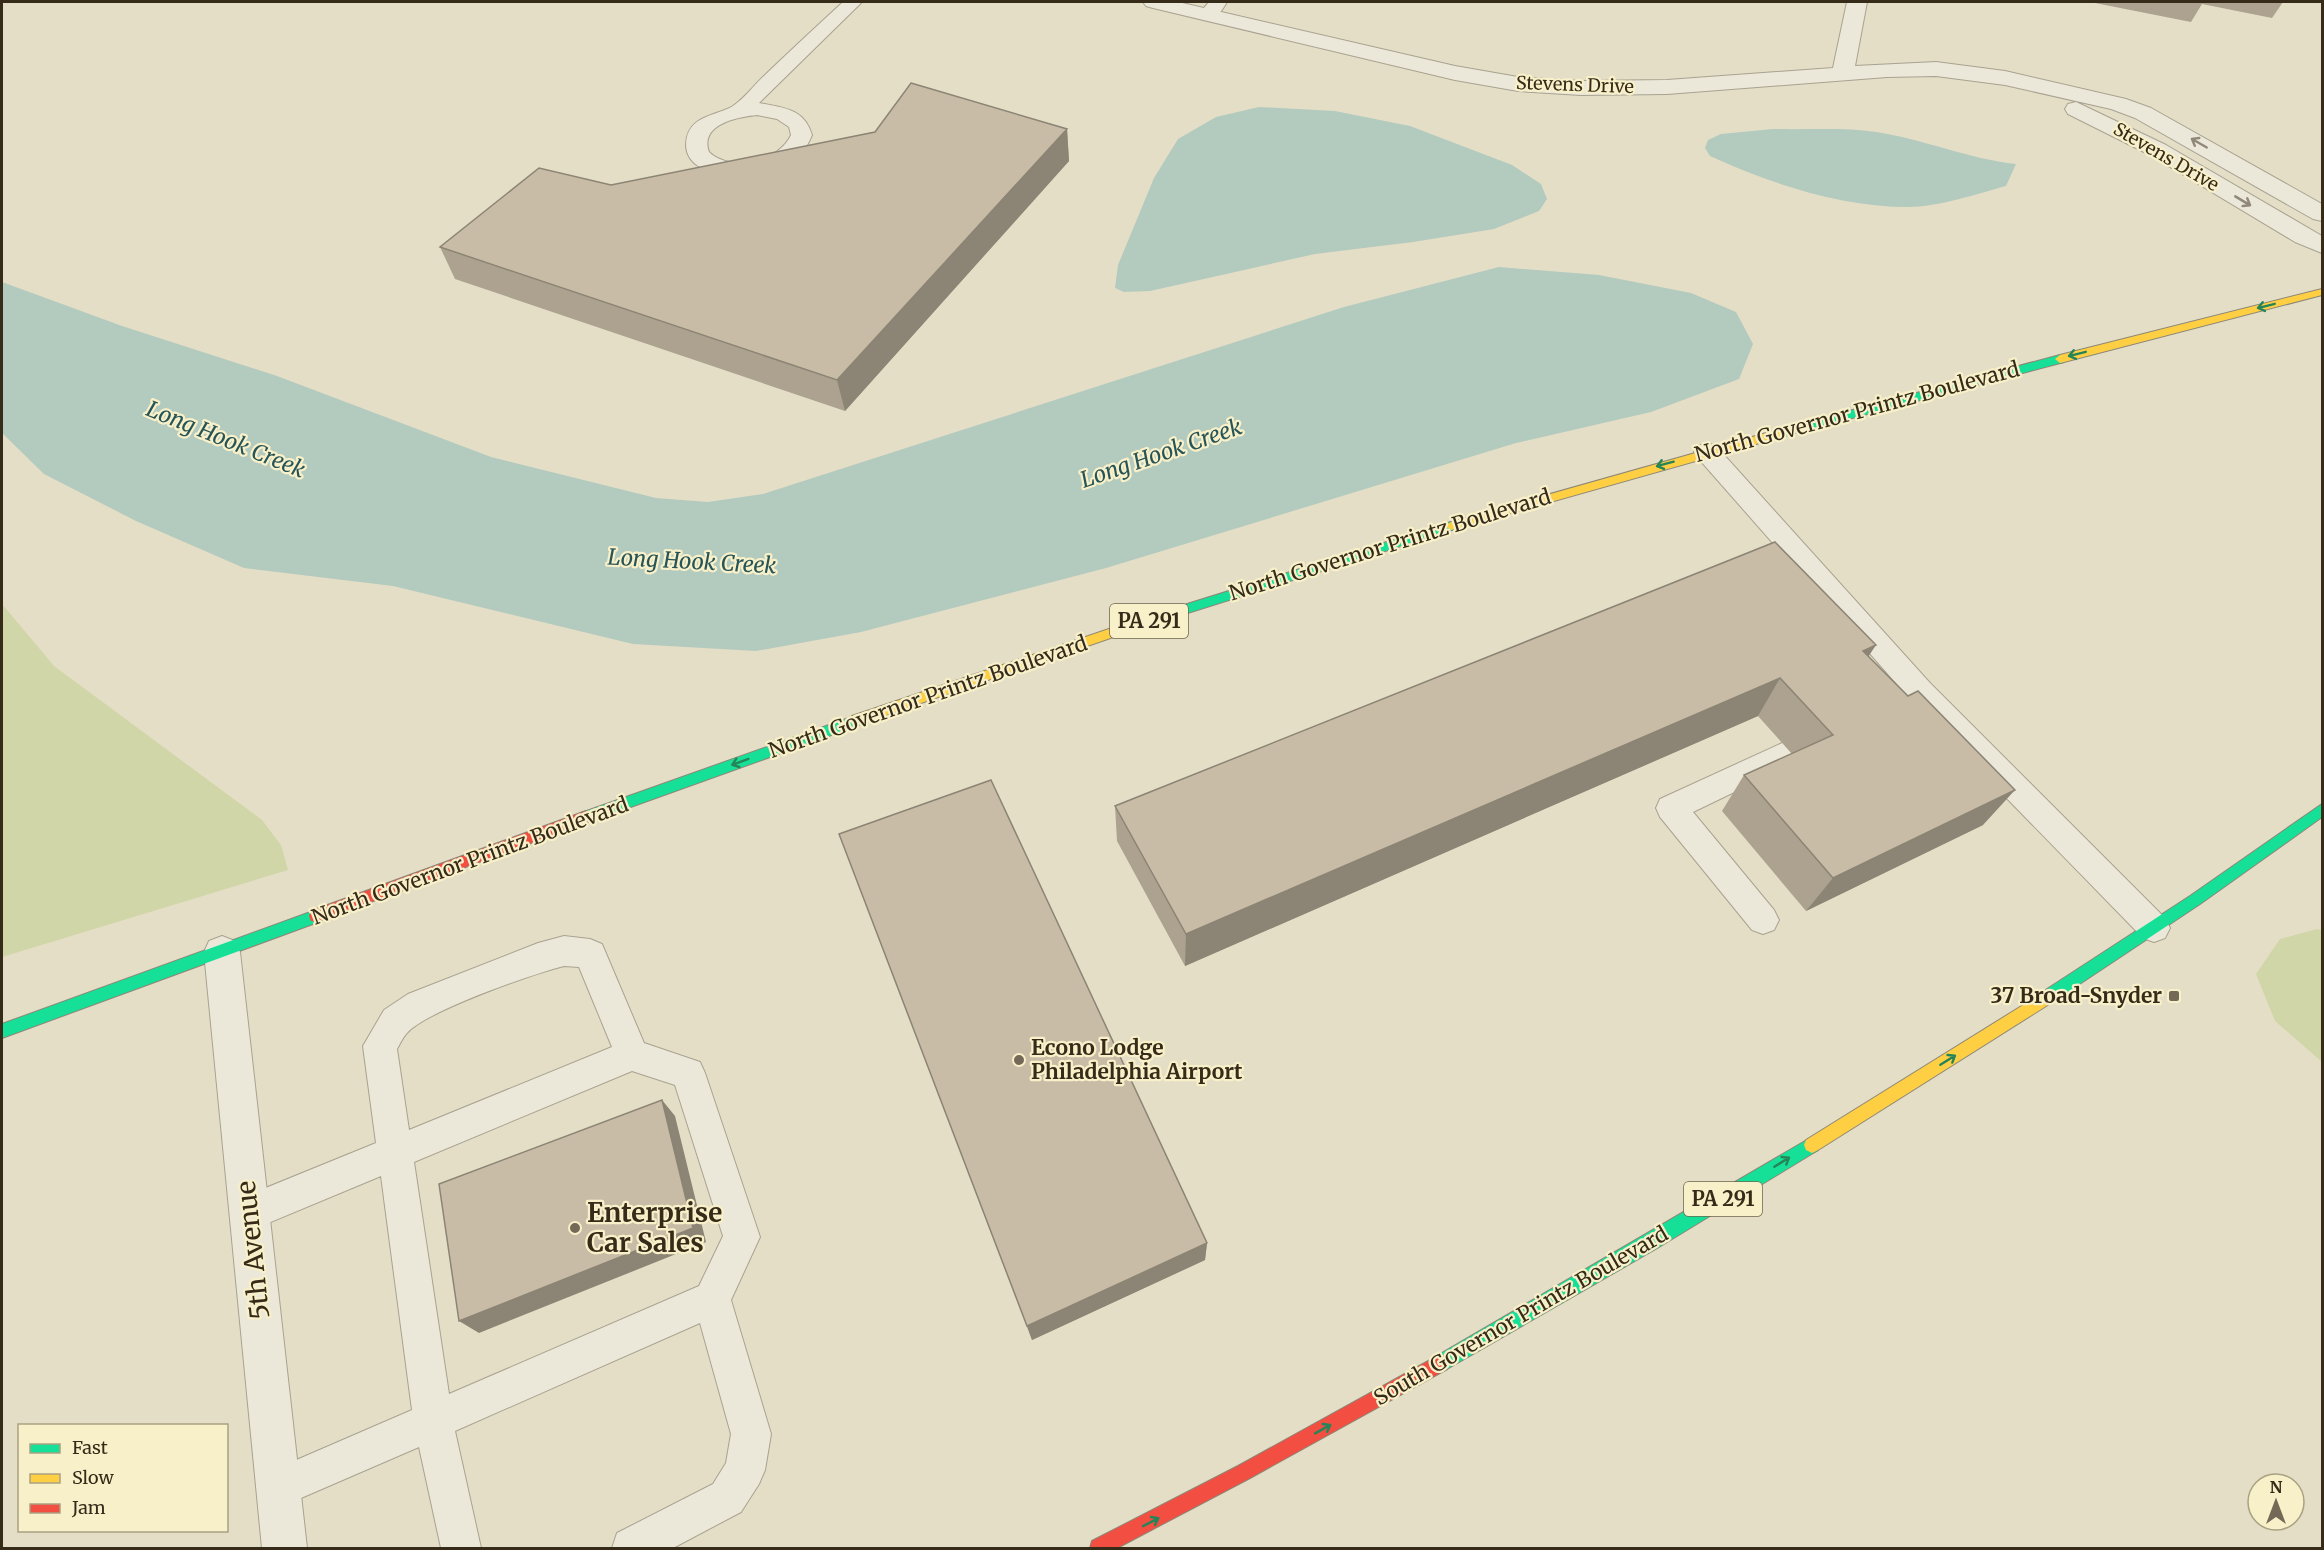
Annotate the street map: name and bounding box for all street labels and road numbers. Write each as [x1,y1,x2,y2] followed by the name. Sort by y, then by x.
[1516,71,1634,98] street label: Stevens Drive
[2109,117,2223,196] street label: Stevens Drive
[1692,355,2023,468] street label: North Governor Printz Boulevard
[1226,483,1554,606] street label: North Governor Printz Boulevard
[1110,604,1188,638] road number: PA 291
[765,629,1091,764] street label: North Governor Printz Boulevard
[308,790,632,931] street label: North Governor Printz Boulevard
[229,1179,276,1321] street label: 5th Avenue
[1684,1182,1762,1216] road number: PA 291
[1369,1220,1673,1411] street label: South Governor Printz Boulevard

